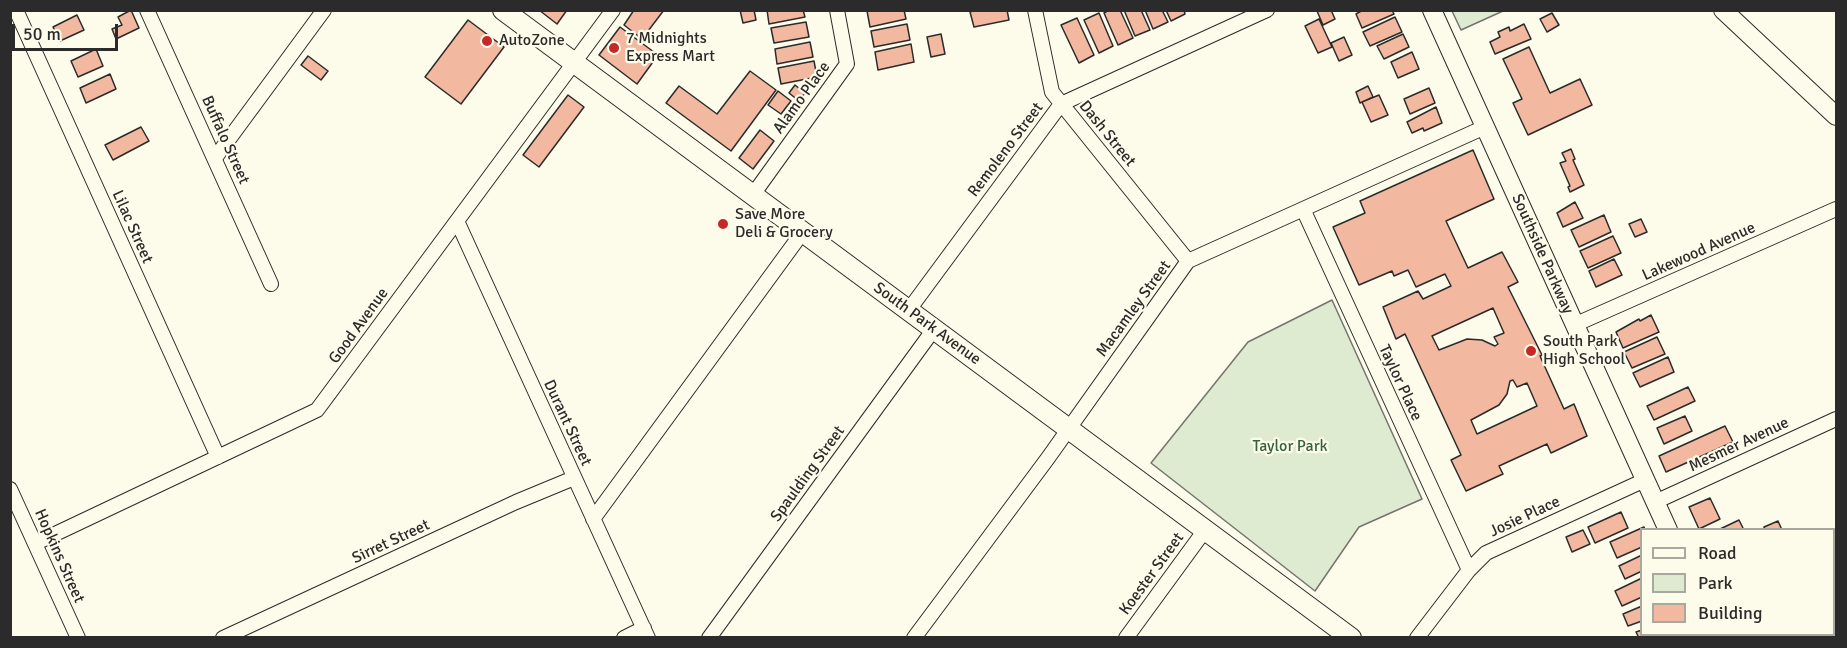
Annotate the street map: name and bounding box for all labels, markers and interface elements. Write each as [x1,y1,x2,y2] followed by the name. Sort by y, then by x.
[15,12,122,50] scale bar
[23,23,61,45] text: 50 m
[626,29,715,67] place label: 7 Midnights Express Mart
[499,31,565,51] place label: AutoZone
[480,34,494,48] marker: AutoZone
[607,41,621,55] marker: 7 Midnights Express Mart
[769,58,835,138] street label: Alamo Place
[197,93,253,187] street label: Buffalo Street
[1075,97,1139,171] street label: Dash Street
[964,99,1048,201] street label: Remoleno Street
[107,188,157,266] street label: Lilac Street
[1507,191,1577,317] street label: Southside Parkway
[735,205,833,243] place label: Save More Deli & Grocery
[716,217,730,231] marker: Save More Deli & Grocery
[1639,218,1759,286] street label: Lakewood Avenue
[1093,257,1175,361] street label: Macamley Street
[870,279,984,369] street label: South Park Avenue
[325,284,393,368] street label: Good Avenue
[1543,332,1625,370] place label: South Park High School
[1374,342,1426,424] street label: Taylor Place
[1524,344,1538,358] marker: South Park High School
[539,377,595,469] street label: Durant Street
[1686,413,1792,477] street label: Mesmer Avenue
[767,422,849,526] street label: Spaulding Street
[1252,437,1328,457] park label: Taylor Park
[1487,492,1563,542] street label: Josie Place
[30,506,88,606] street label: Hopkins Street
[349,516,433,568] street label: Sirret Street
[1640,528,1835,636] legend
[1116,529,1188,619] street label: Koester Street
[1698,542,1737,564] text: Road
[1698,572,1733,594] text: Park
[1698,602,1762,624] text: Building

